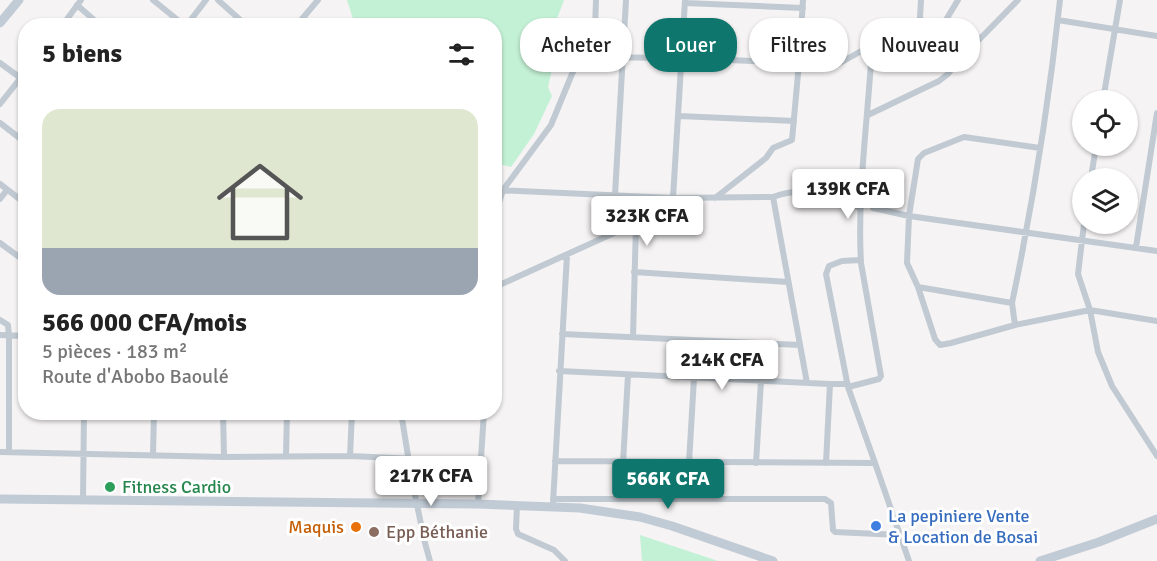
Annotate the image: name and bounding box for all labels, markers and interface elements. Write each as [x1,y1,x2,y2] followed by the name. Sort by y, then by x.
[520,18,632,72] chip: Acheter
[644,18,737,72] chip: Louer
[749,18,848,72] chip: Filtres
[860,18,980,72] chip: Nouveau
[42,38,122,70] text: 5 biens
[445,38,478,71] icon: filters
[1072,90,1138,234] map controls
[1072,90,1138,156] button: locate
[206,148,314,256] icon: home
[1072,168,1138,234] button: layers
[786,169,910,220] pin: 139K CFA
[806,176,890,201] text: 139K CFA
[585,196,709,247] pin: 323K CFA
[605,203,689,228] text: 323K CFA
[42,307,247,339] text: 566 000 CFA/mois
[42,339,187,364] text: 5 pièces · 183 m²
[660,340,784,391] pin: 214K CFA
[680,347,764,372] text: 214K CFA
[42,364,229,389] text: Route d'Abobo Baoulé
[369,456,493,507] pin: 217K CFA
[606,459,730,510] pin: 566K CFA
[389,463,473,488] text: 217K CFA
[626,466,710,491] text: 566K CFA
[122,476,231,498] place label: Fitness Cardio
[103,480,117,494] marker: Fitness Cardio
[888,505,1038,548] place label: La pepiniere Vente & Location de Bosai
[288,516,344,538] place label: Maquis
[869,519,883,533] marker: La pepiniere Vente & Location de Bosai
[349,520,363,534] marker: Maquis
[386,521,488,543] place label: Epp Béthanie
[367,525,381,539] marker: Epp Béthanie

